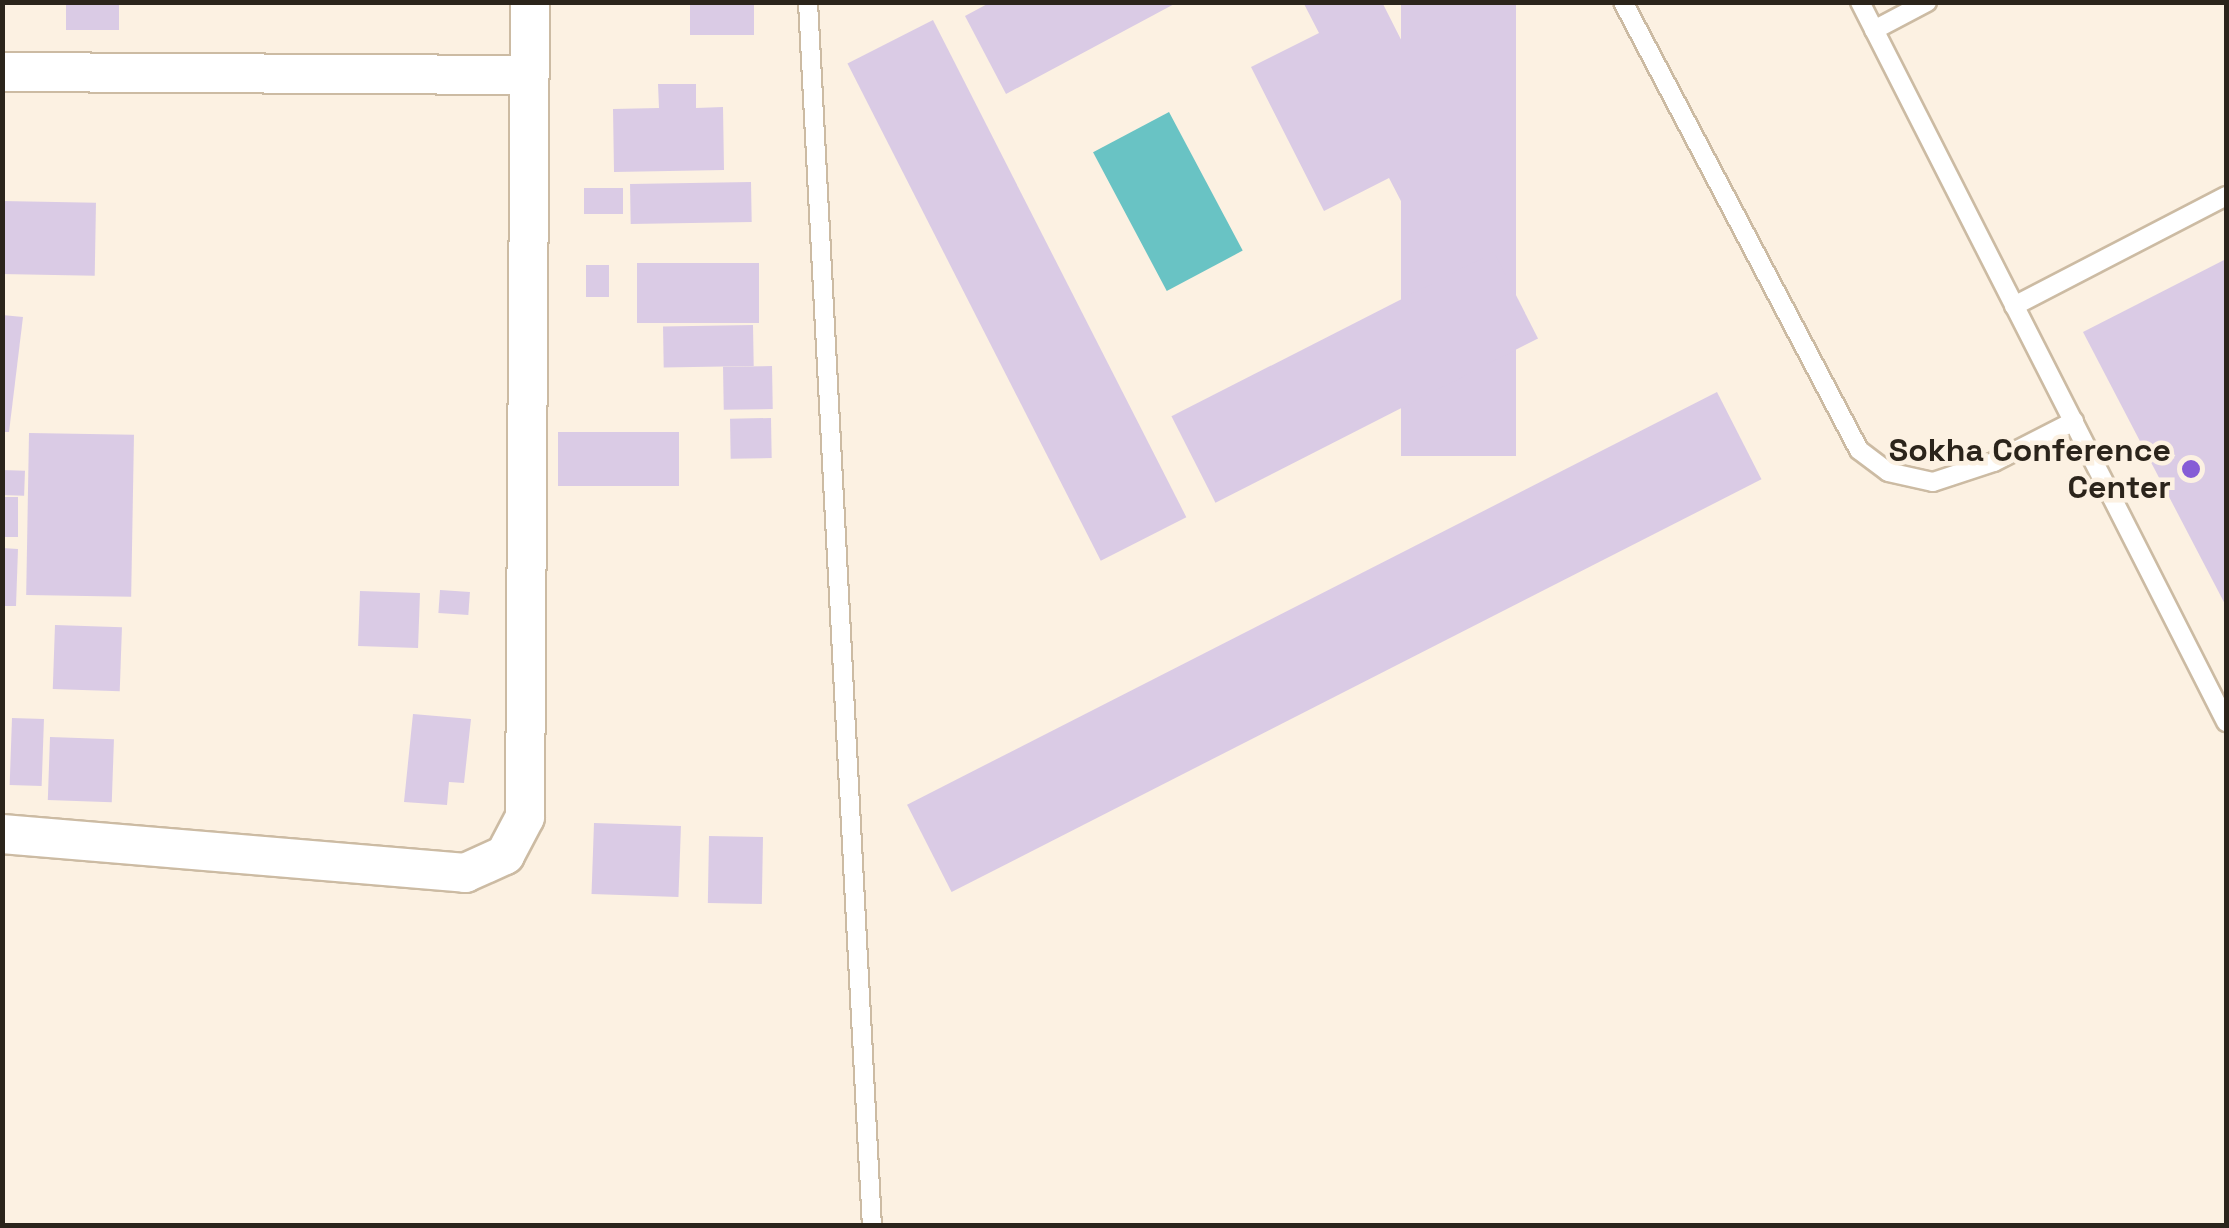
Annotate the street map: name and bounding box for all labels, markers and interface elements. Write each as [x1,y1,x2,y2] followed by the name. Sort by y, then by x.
[1889,432,2171,507] place label: Sokha Conference Center
[2180,458,2202,480] marker: Sokha Conference Center

